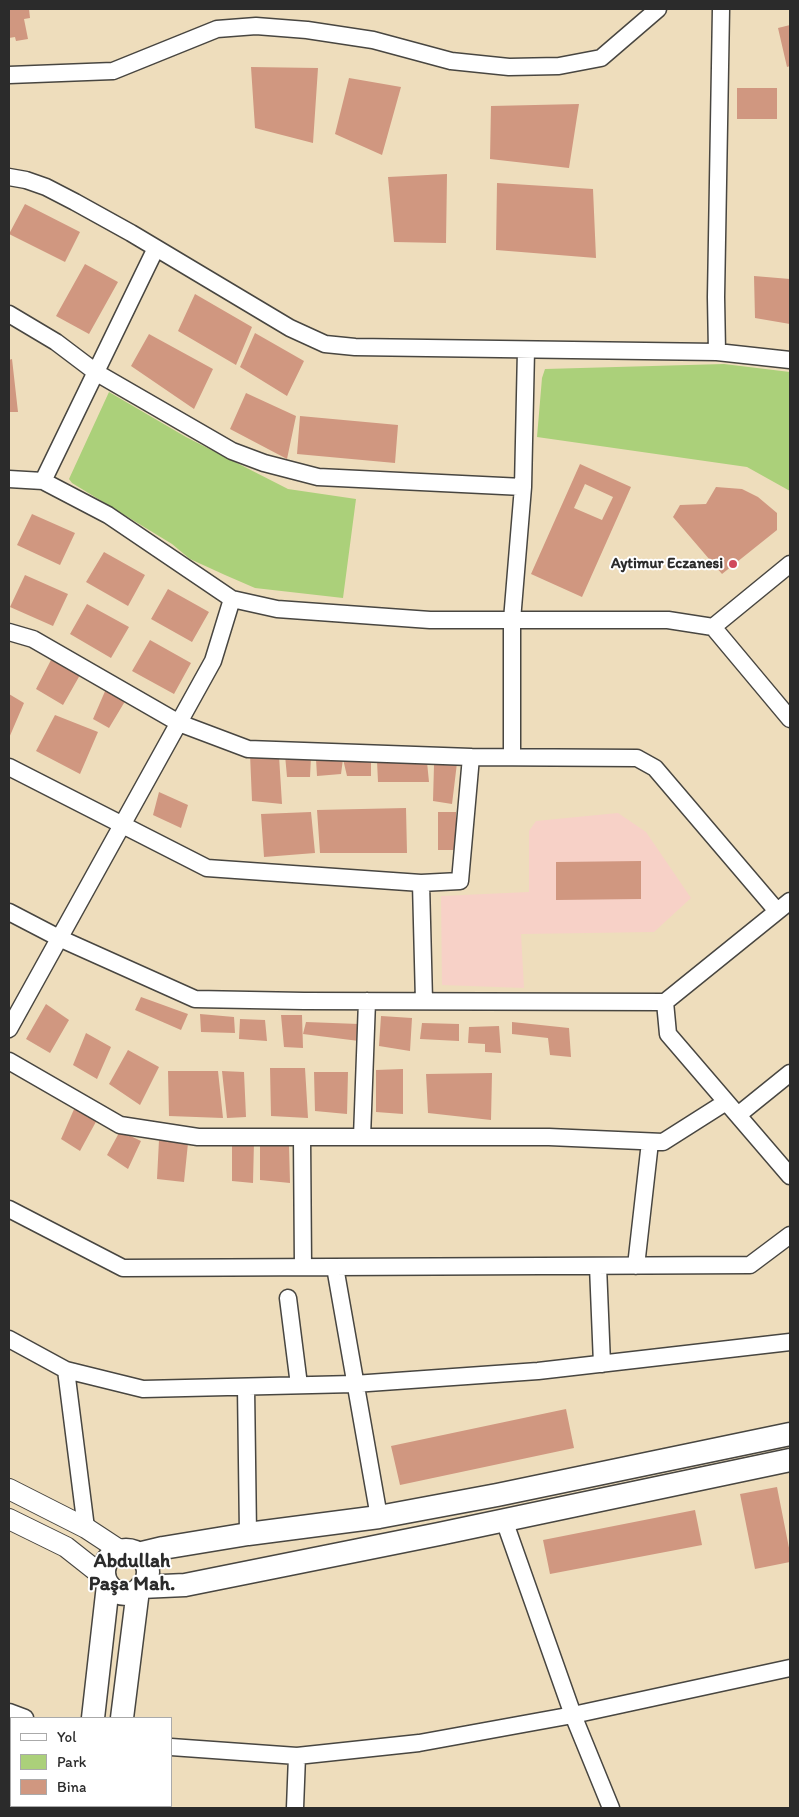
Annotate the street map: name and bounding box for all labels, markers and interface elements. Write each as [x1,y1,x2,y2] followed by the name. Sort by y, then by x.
[611,555,723,573] place label: Aytimur Eczanesi
[727,558,739,570] marker: Aytimur Eczanesi
[89,1550,175,1597] district label: Abdullah Paşa Mah.
[10,1717,172,1807] legend
[57,1728,76,1746] text: Yol
[57,1753,87,1771] text: Park
[57,1778,86,1796] text: Bina

